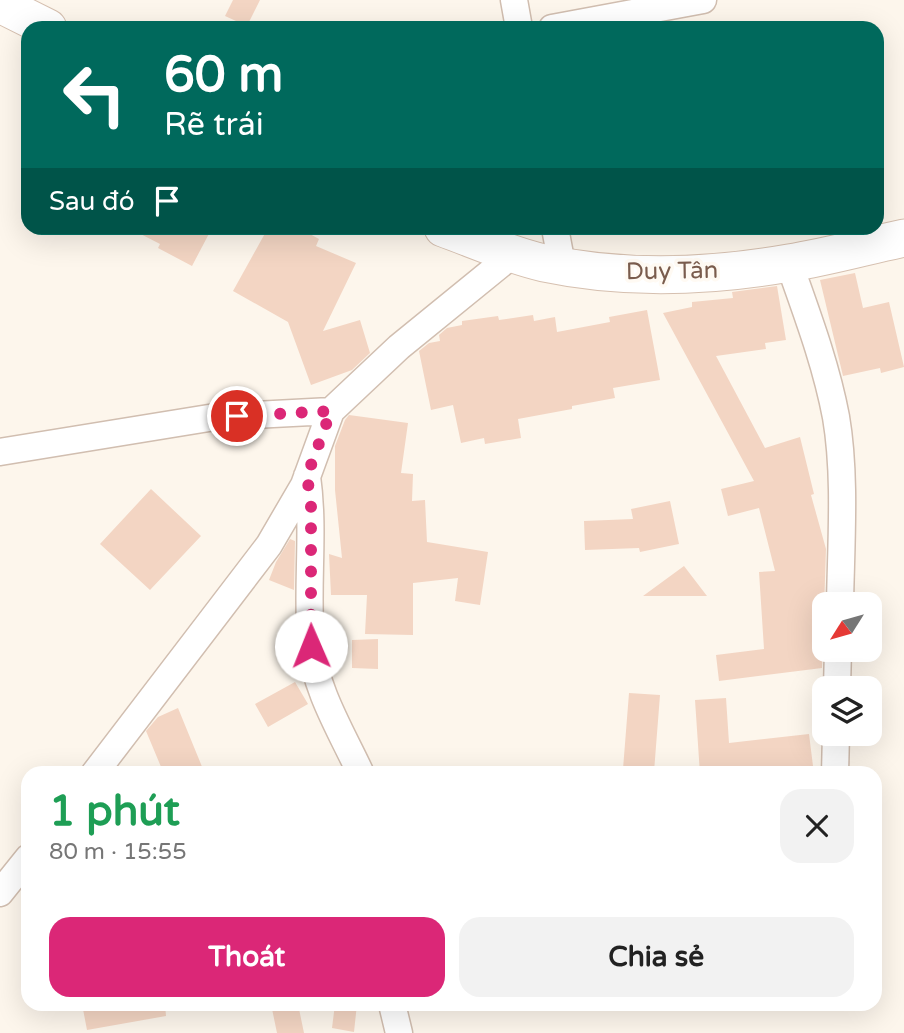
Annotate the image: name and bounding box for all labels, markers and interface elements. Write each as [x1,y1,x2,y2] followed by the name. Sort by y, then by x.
[164,46,283,105] text: 60 m
[49,49,140,140] icon: left
[164,106,264,144] text: Rẽ trái
[148,182,186,220] icon: arrive
[49,186,134,217] text: Sau đó
[626,256,718,286] street label: Duy Tân
[207,386,267,446] pin
[218,397,256,435] icon: arrive
[812,592,882,662] north arrow
[812,592,882,746] map controls
[274,609,348,683] position arrow
[812,676,882,746] button: layers
[49,786,180,837] text: 1 phút
[780,789,854,863] button: close
[49,838,187,866] text: 80 m · 15:55
[49,917,445,997] button: Thoát
[459,917,854,997] button: Chia sẻ

